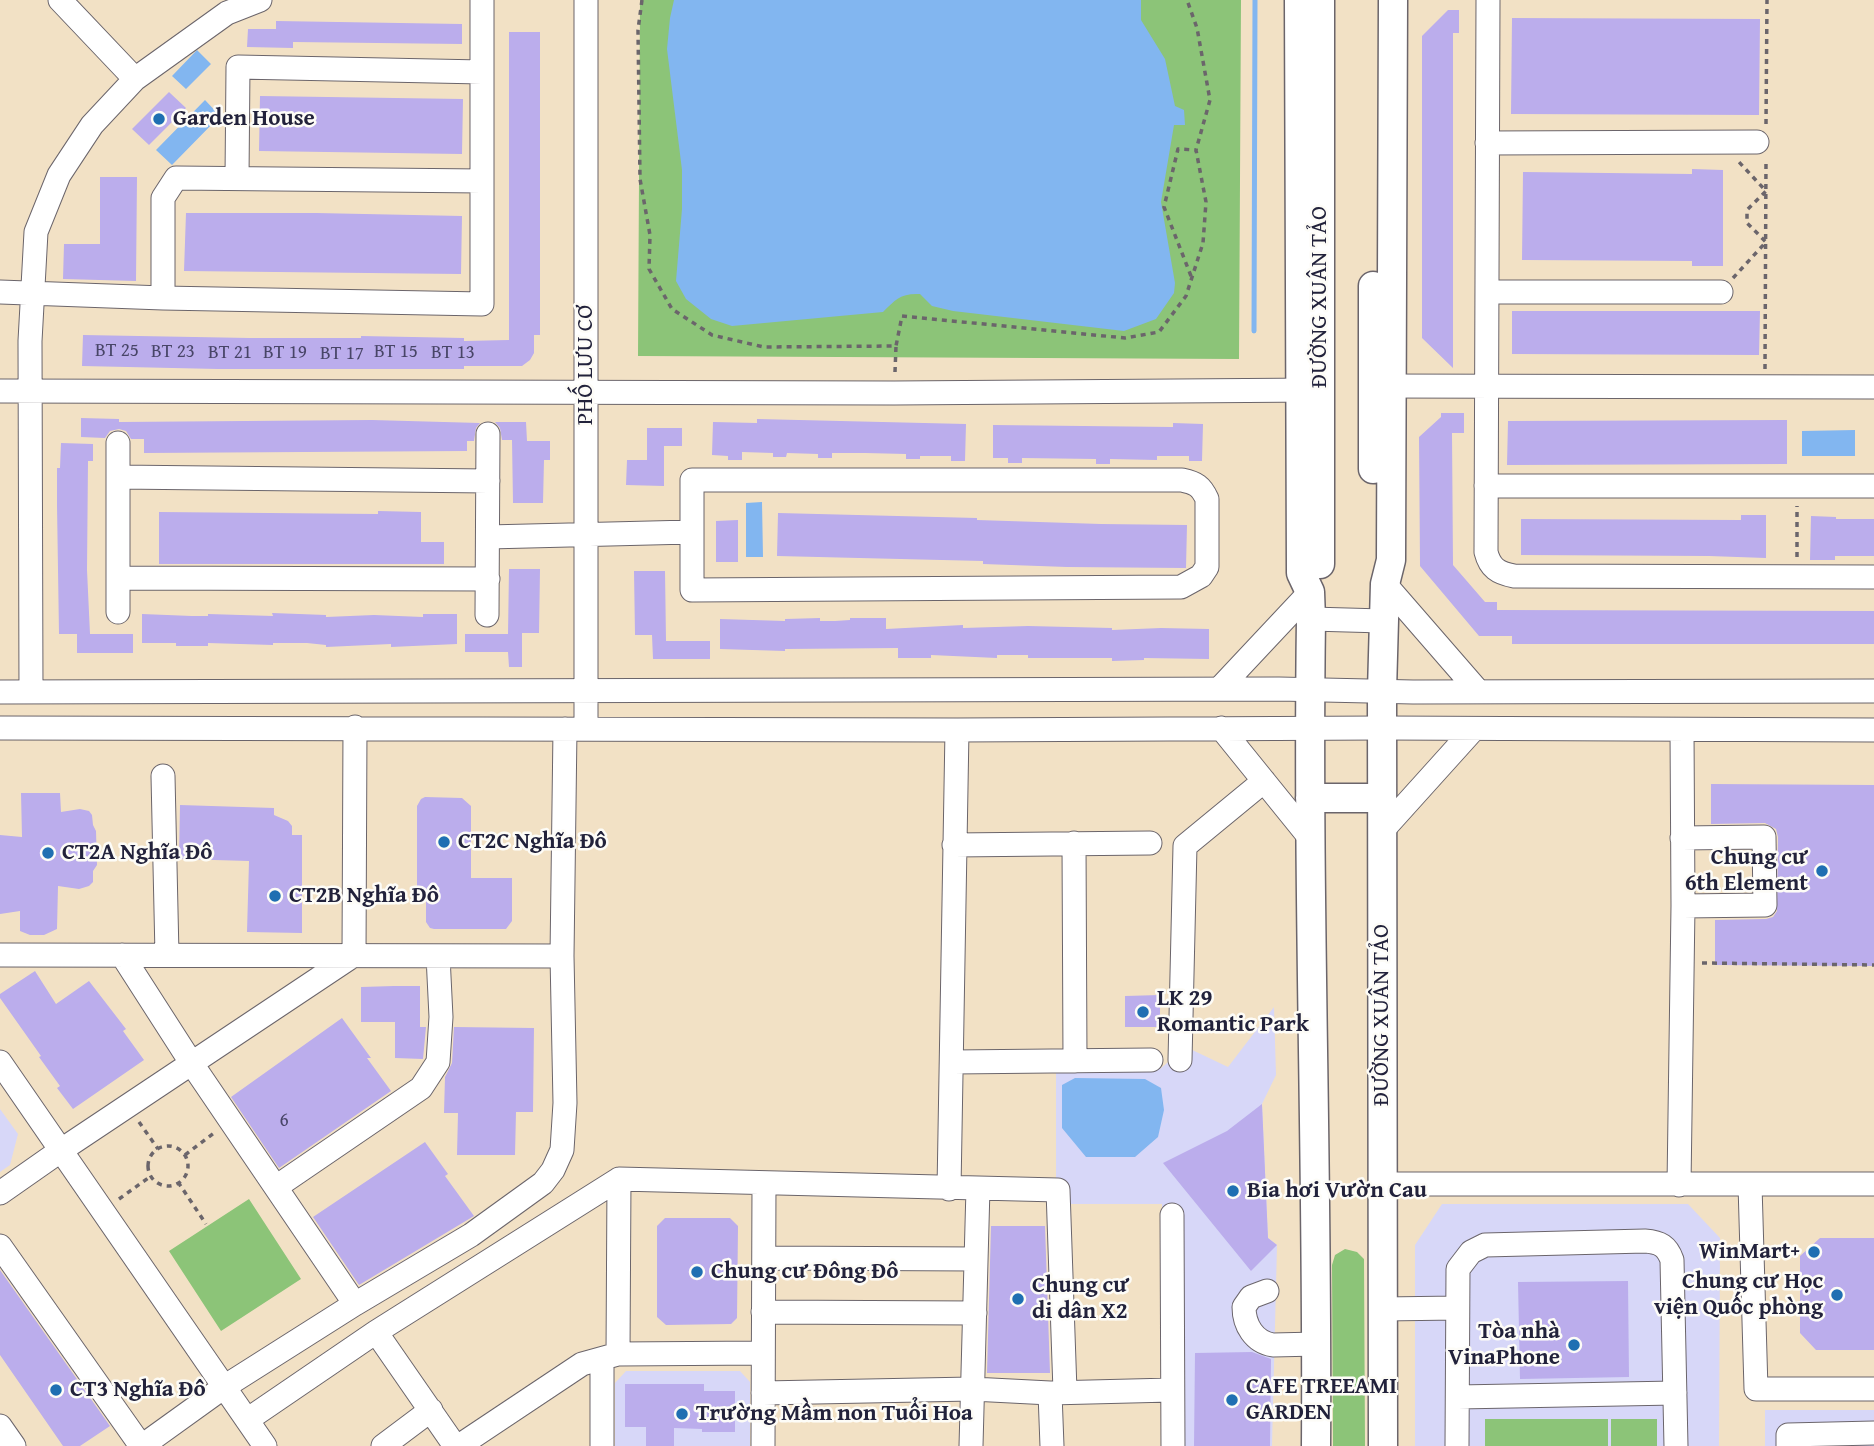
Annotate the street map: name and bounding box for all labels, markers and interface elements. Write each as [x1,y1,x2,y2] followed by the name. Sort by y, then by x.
[173,105,315,133] place label: Garden House
[151,111,167,127] marker: Garden House
[1306,206,1334,388] street label: ĐƯỜNG XUÂN TẢO
[572,305,600,425] street label: PHỐ LƯU CƠ
[95,340,139,362] house number: BT 25
[151,341,195,363] house number: BT 23
[374,341,418,363] house number: BT 15
[208,342,252,364] house number: BT 21
[263,342,307,364] house number: BT 19
[431,342,475,364] house number: BT 13
[320,343,364,365] house number: BT 17
[458,828,607,856] place label: CT2C Nghĩa Đô
[436,834,452,850] marker: CT2C Nghĩa Đô
[62,839,213,867] place label: CT2A Nghĩa Đô
[1685,844,1808,898] place label: Chung cư 6th Element
[40,845,56,861] marker: CT2A Nghĩa Đô
[1814,863,1830,879] marker: Chung cư 6th Element
[289,882,439,910] place label: CT2B Nghĩa Đô
[267,888,283,904] marker: CT2B Nghĩa Đô
[1368,924,1396,1106] street label: ĐƯỜNG XUÂN TẢO
[1157,985,1309,1039] place label: LK 29 Romantic Park
[1135,1004,1151,1020] marker: LK 29 Romantic Park
[279,1110,289,1132] house number: 6
[1247,1177,1427,1205] place label: Bia hơi Vườn Cau
[1225,1183,1241,1199] marker: Bia hơi Vườn Cau
[1699,1238,1800,1266] place label: WinMart+
[1806,1244,1822,1260] marker: WinMart+
[711,1258,899,1286] place label: Chung cư Đông Đô
[689,1264,705,1280] marker: Chung cư Đông Đô
[1654,1268,1823,1322] place label: Chung cư Học viện Quốc phòng
[1032,1272,1129,1326] place label: Chung cư di dân X2
[1829,1287,1845,1303] marker: Chung cư Học viện Quốc phòng
[1010,1291,1026,1307] marker: Chung cư di dân X2
[1448,1318,1560,1372] place label: Tòa nhà VinaPhone
[1566,1337,1582,1353] marker: Tòa nhà VinaPhone
[1246,1373,1397,1427] place label: CAFE TREEAMI GARDEN
[70,1376,206,1404] place label: CT3 Nghĩa Đô
[48,1382,64,1398] marker: CT3 Nghĩa Đô
[1224,1392,1240,1408] marker: CAFE TREEAMI GARDEN
[696,1400,973,1428] place label: Trường Mầm non Tuổi Hoa
[674,1406,690,1422] marker: Trường Mầm non Tuổi Hoa

